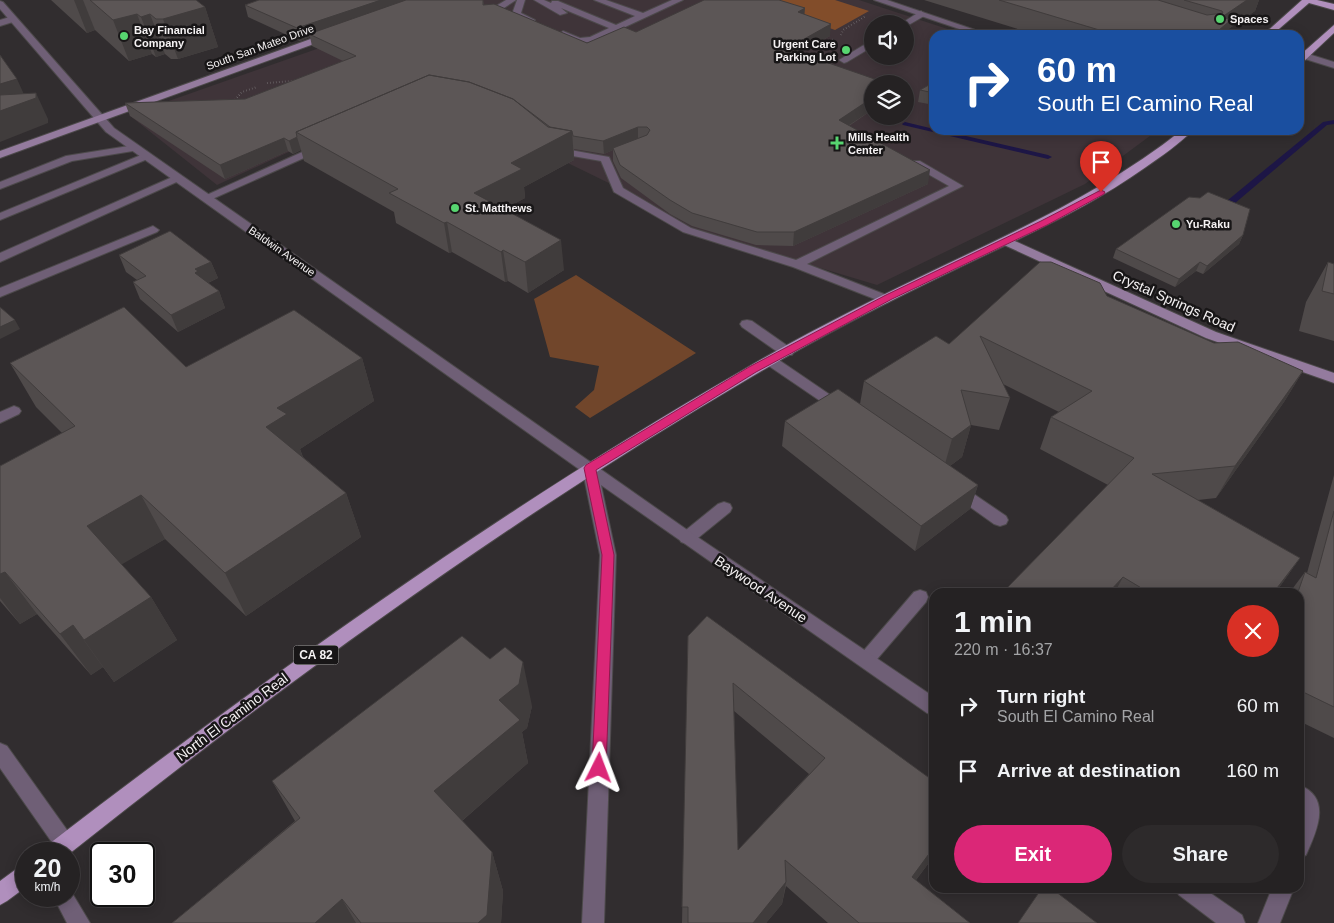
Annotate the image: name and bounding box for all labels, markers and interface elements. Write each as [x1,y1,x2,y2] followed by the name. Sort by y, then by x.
[1214,13,1226,25] marker: Spaces
[1230,13,1269,25] place label: Spaces
[864,15,914,125] map controls
[864,15,914,65] button: sound
[205,22,315,72] street label: South San Mateo Drive
[134,24,205,49] place label: Bay Financial Company
[118,30,130,42] marker: Bay Financial Company
[773,38,836,63] place label: Urgent Care Parking Lot
[840,44,852,56] marker: Urgent Care Parking Lot
[954,50,1019,115] icon: right
[1037,50,1117,89] text: 60 m
[864,75,914,125] button: layers
[1037,91,1253,116] text: South El Camino Real
[848,131,909,156] place label: Mills Health Center
[830,136,844,150] marker: Mills Health Center
[1080,141,1122,192] pin
[1087,148,1115,176] icon: arrive
[449,202,461,214] marker: St. Matthews
[465,202,532,214] place label: St. Matthews
[1170,218,1182,230] marker: Yu-Raku
[1186,218,1230,230] place label: Yu-Raku
[247,224,317,278] street label: Baldwin Avenue
[1110,267,1238,335] street label: Crystal Springs Road
[712,552,810,626] street label: Baywood Avenue
[954,605,1032,638] text: 1 min
[1227,605,1279,657] button: close
[954,641,1053,658] text: 220 m · 16:37
[294,646,338,664] road number: CA 82
[173,670,291,764] street label: North El Camino Real
[997,686,1085,707] text: Turn right
[954,692,982,720] icon: right
[1237,695,1279,716] text: 60 m
[997,708,1154,725] text: South El Camino Real
[572,741,624,793] position arrow
[954,757,982,785] icon: arrive
[997,760,1181,781] text: Arrive at destination
[1226,760,1279,781] text: 160 m
[954,825,1112,883] button: Exit
[1122,825,1279,883] button: Share
[90,842,155,907] speed limit sign: 30
[34,854,61,882] text: 20
[34,880,61,894] text: km/h

